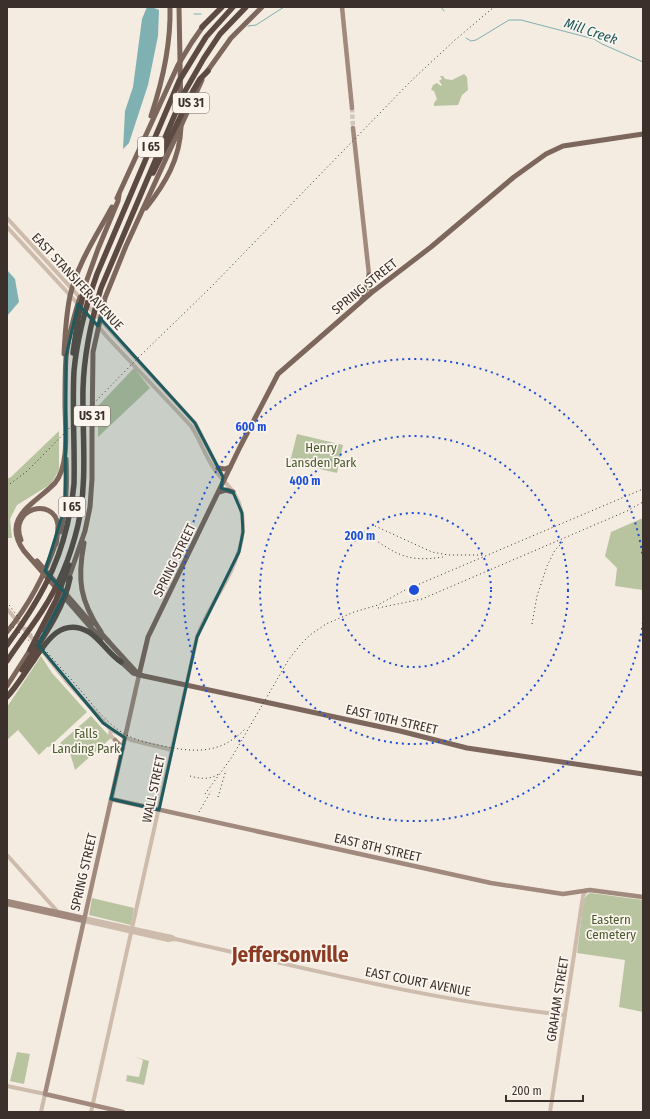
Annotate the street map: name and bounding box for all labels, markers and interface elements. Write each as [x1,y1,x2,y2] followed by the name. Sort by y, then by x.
[562,14,620,49] water label: Mill Creek
[173,93,209,113] road number: US 31
[138,137,164,157] road number: I 65
[29,230,127,333] street label: EAST STANSIFER AVENUE
[329,256,400,317] street label: SPRING STREET
[74,406,110,426] road number: US 31
[235,420,267,434] text: 600 m
[286,440,357,470] park label: Henry Lansden Park
[290,474,320,488] text: 400 m
[59,497,85,517] road number: I 65
[150,521,199,599] street label: SPRING STREET
[344,529,375,543] text: 200 m
[407,583,421,597] centre of rings
[344,702,439,737] street label: EAST 10TH STREET
[52,726,121,756] park label: Falls Landing Park
[139,754,168,824] street label: WALL STREET
[333,830,423,865] street label: EAST 8TH STREET
[67,832,100,913] street label: SPRING STREET
[586,912,636,942] park label: Eastern Cemetery
[230,942,349,968] district label: Jeffersonville
[543,955,572,1043] street label: GRAHAM STREET
[364,964,472,999] street label: EAST COURT AVENUE
[506,1077,583,1103] scale bar
[512,1084,542,1098] text: 200 m

